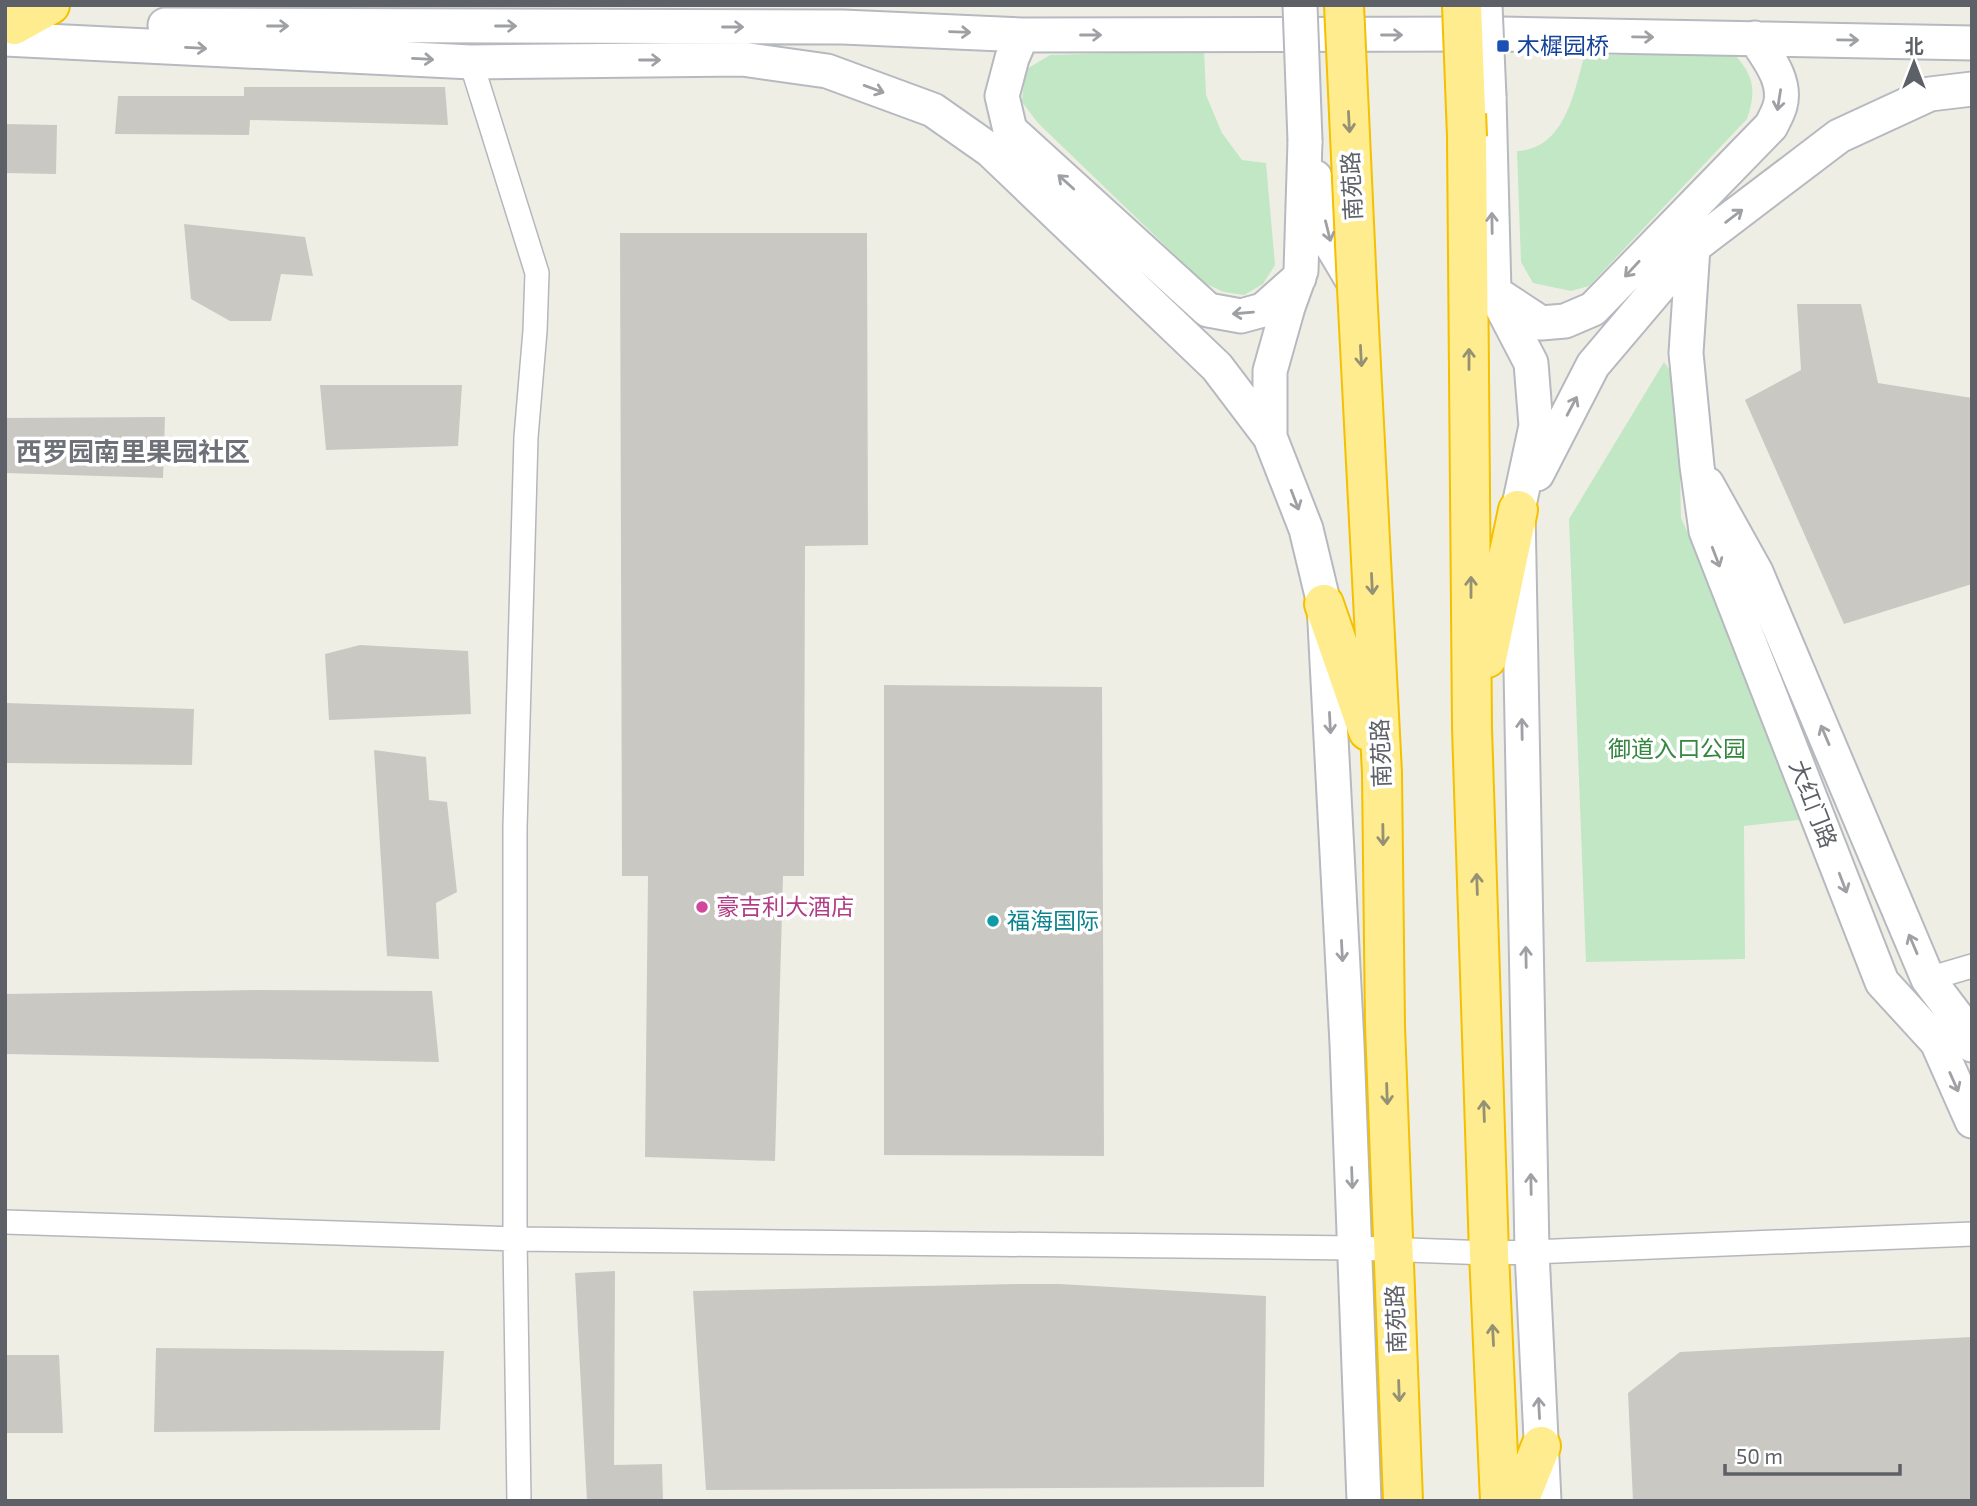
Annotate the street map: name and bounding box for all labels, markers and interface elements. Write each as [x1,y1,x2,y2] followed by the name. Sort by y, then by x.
[266,19,289,33] one-way arrow
[494,19,517,33] one-way arrow
[721,20,744,34] one-way arrow
[949,26,972,39] one-way arrow
[1079,28,1102,42] one-way arrow
[1380,28,1403,42] one-way arrow
[1879,28,1949,98] north arrow
[1632,30,1655,43] one-way arrow
[1517,31,1609,59] place label: 木樨园桥
[1836,33,1859,47] one-way arrow
[1904,34,1924,57] text: 北
[1495,38,1511,54] marker: 木樨园桥
[184,42,207,55] one-way arrow
[411,53,434,66] one-way arrow
[639,53,662,67] one-way arrow
[863,83,885,96] one-way arrow
[1772,88,1785,110] one-way arrow
[1343,111,1356,134] one-way arrow
[1335,151,1367,221] street label: 南苑路
[1058,173,1075,190] one-way arrow
[1724,209,1743,223] one-way arrow
[1486,212,1499,235] one-way arrow
[1322,219,1335,242] one-way arrow
[1623,260,1640,277] one-way arrow
[1232,307,1255,320] one-way arrow
[1354,345,1367,368] one-way arrow
[1462,348,1476,371] one-way arrow
[1566,396,1579,417] one-way arrow
[16,435,250,466] district label: 西罗园南里果园社区
[1289,489,1302,511] one-way arrow
[1711,545,1724,567] one-way arrow
[1366,572,1379,595] one-way arrow
[1464,575,1477,598] one-way arrow
[1324,712,1337,735] one-way arrow
[1365,718,1395,788] street label: 南苑路
[1515,718,1529,741] one-way arrow
[1818,724,1831,746] one-way arrow
[1608,734,1746,762] park label: 御道入口公园
[1784,756,1843,852] street label: 大红门路
[1376,824,1390,847] one-way arrow
[1838,871,1851,893] one-way arrow
[1470,873,1483,896] one-way arrow
[716,892,854,920] place label: 豪吉利大酒店
[694,899,710,915] marker: 豪吉利大酒店
[1007,906,1099,934] place label: 福海国际
[985,913,1001,929] marker: 福海国际
[1906,934,1919,956] one-way arrow
[1336,939,1349,961] one-way arrow
[1520,945,1533,968] one-way arrow
[1949,1070,1962,1092] one-way arrow
[1381,1083,1394,1106] one-way arrow
[1478,1100,1491,1123] one-way arrow
[1346,1166,1359,1189] one-way arrow
[1524,1173,1537,1196] one-way arrow
[1380,1284,1410,1354] street label: 南苑路
[1486,1323,1499,1346] one-way arrow
[1392,1379,1405,1402] one-way arrow
[1532,1397,1545,1420] one-way arrow
[1725,1432,1900,1476] scale bar
[1736,1443,1783,1468] text: 50 m

